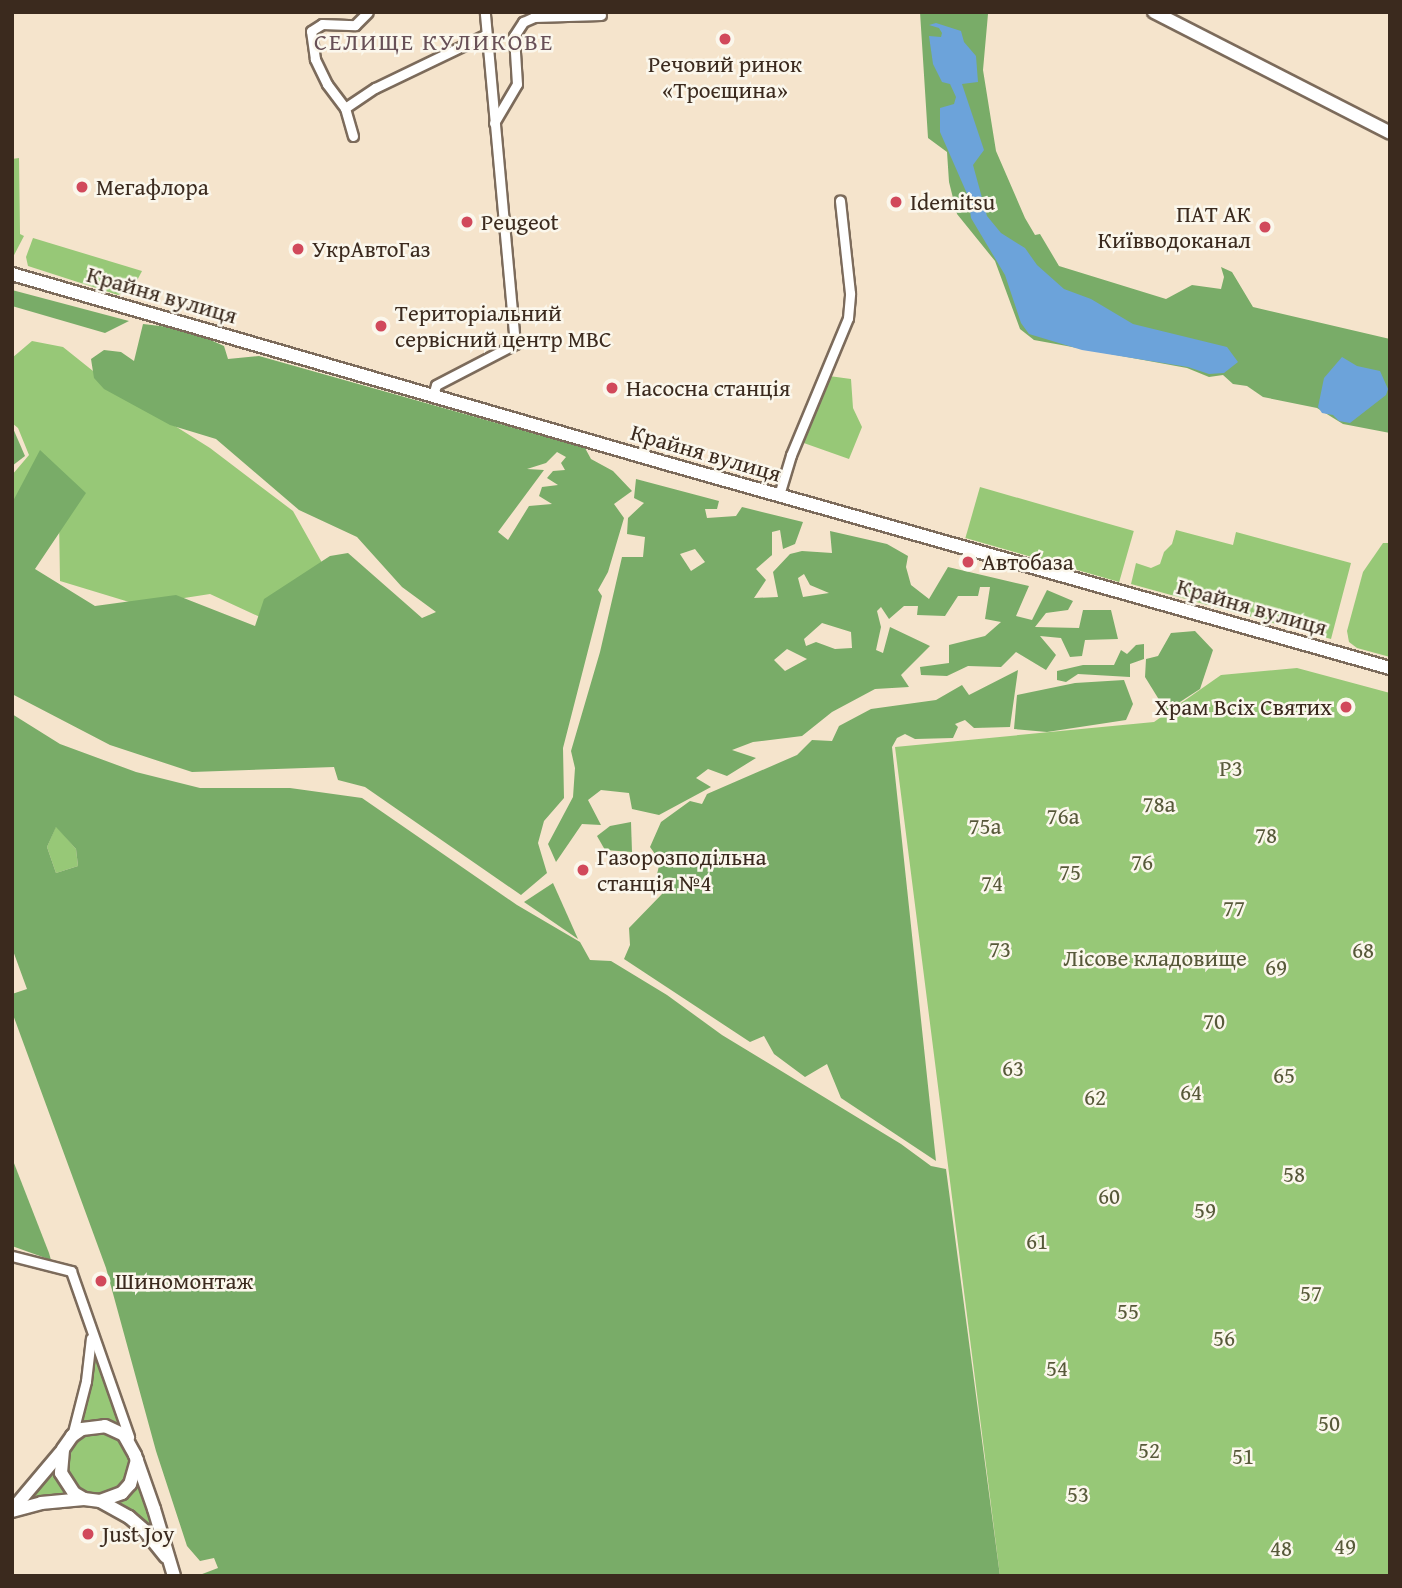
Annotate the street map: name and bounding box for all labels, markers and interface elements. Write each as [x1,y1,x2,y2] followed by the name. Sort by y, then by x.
[316,28,552,56] district label: СЕЛИЩЕ КУЛИКОВЕ
[717,31,733,47] marker: Речовий ринок «Троєщина»
[648,50,802,104] place label: Речовий ринок «Троєщина»
[96,173,209,201] place label: Мегафлора
[74,179,90,195] marker: Мегафлора
[910,188,995,216] place label: Idemitsu
[888,194,904,210] marker: Idemitsu
[1098,200,1251,254] place label: ПАТ АК Київводоканал
[481,208,559,236] place label: Peugeot
[459,214,475,230] marker: Peugeot
[1257,219,1273,235] marker: ПАТ АК Київводоканал
[312,235,431,263] place label: УкрАвтоГаз
[290,241,306,257] marker: УкрАвтоГаз
[84,260,240,330] street label: Крайня вулиця
[395,299,611,353] place label: Територіальний сервісний центр МВС
[373,318,389,334] marker: Територіальний сервісний центр МВС
[626,374,790,402] place label: Насосна станція
[604,380,620,396] marker: Насосна станція
[628,418,784,488] street label: Крайня вулиця
[982,548,1074,576] place label: Автобаза
[960,554,976,570] marker: Автобаза
[1174,572,1330,642] street label: Крайня вулиця
[1155,693,1332,721] place label: Храм Всіх Святих
[1338,699,1354,715] marker: Храм Всіх Святих
[1219,754,1243,782] park label: Р3
[1142,790,1176,818] park label: 78а
[1046,802,1080,830] park label: 76а
[968,812,1002,840] park label: 75а
[1255,821,1277,849] park label: 78
[597,843,766,897] place label: Газорозподільна станція №4
[1131,848,1153,876] park label: 76
[1059,858,1081,886] park label: 75
[575,862,591,878] marker: Газорозподільна станція №4
[981,869,1003,897] park label: 74
[1223,894,1245,922] park label: 77
[989,935,1011,963] park label: 73
[1352,936,1374,964] park label: 68
[1063,944,1247,972] park label: Лісове кладовище
[1265,953,1287,981] park label: 69
[1203,1007,1225,1035] park label: 70
[1002,1054,1024,1082] park label: 63
[1273,1061,1295,1089] park label: 65
[1180,1078,1202,1106] park label: 64
[1084,1083,1106,1111] park label: 62
[1283,1160,1305,1188] park label: 58
[1098,1182,1120,1210] park label: 60
[1194,1196,1216,1224] park label: 59
[1026,1227,1048,1255] park label: 61
[115,1267,253,1295] place label: Шиномонтаж
[93,1273,109,1289] marker: Шиномонтаж
[1300,1279,1322,1307] park label: 57
[1117,1297,1139,1325] park label: 55
[1213,1324,1235,1352] park label: 56
[1046,1354,1068,1382] park label: 54
[1318,1409,1340,1437] park label: 50
[1138,1436,1160,1464] park label: 52
[1232,1442,1254,1470] park label: 51
[1067,1480,1089,1508] park label: 53
[102,1520,174,1548] place label: Just Joy
[80,1526,96,1542] marker: Just Joy
[1334,1532,1356,1560] park label: 49
[1270,1534,1292,1562] park label: 48

